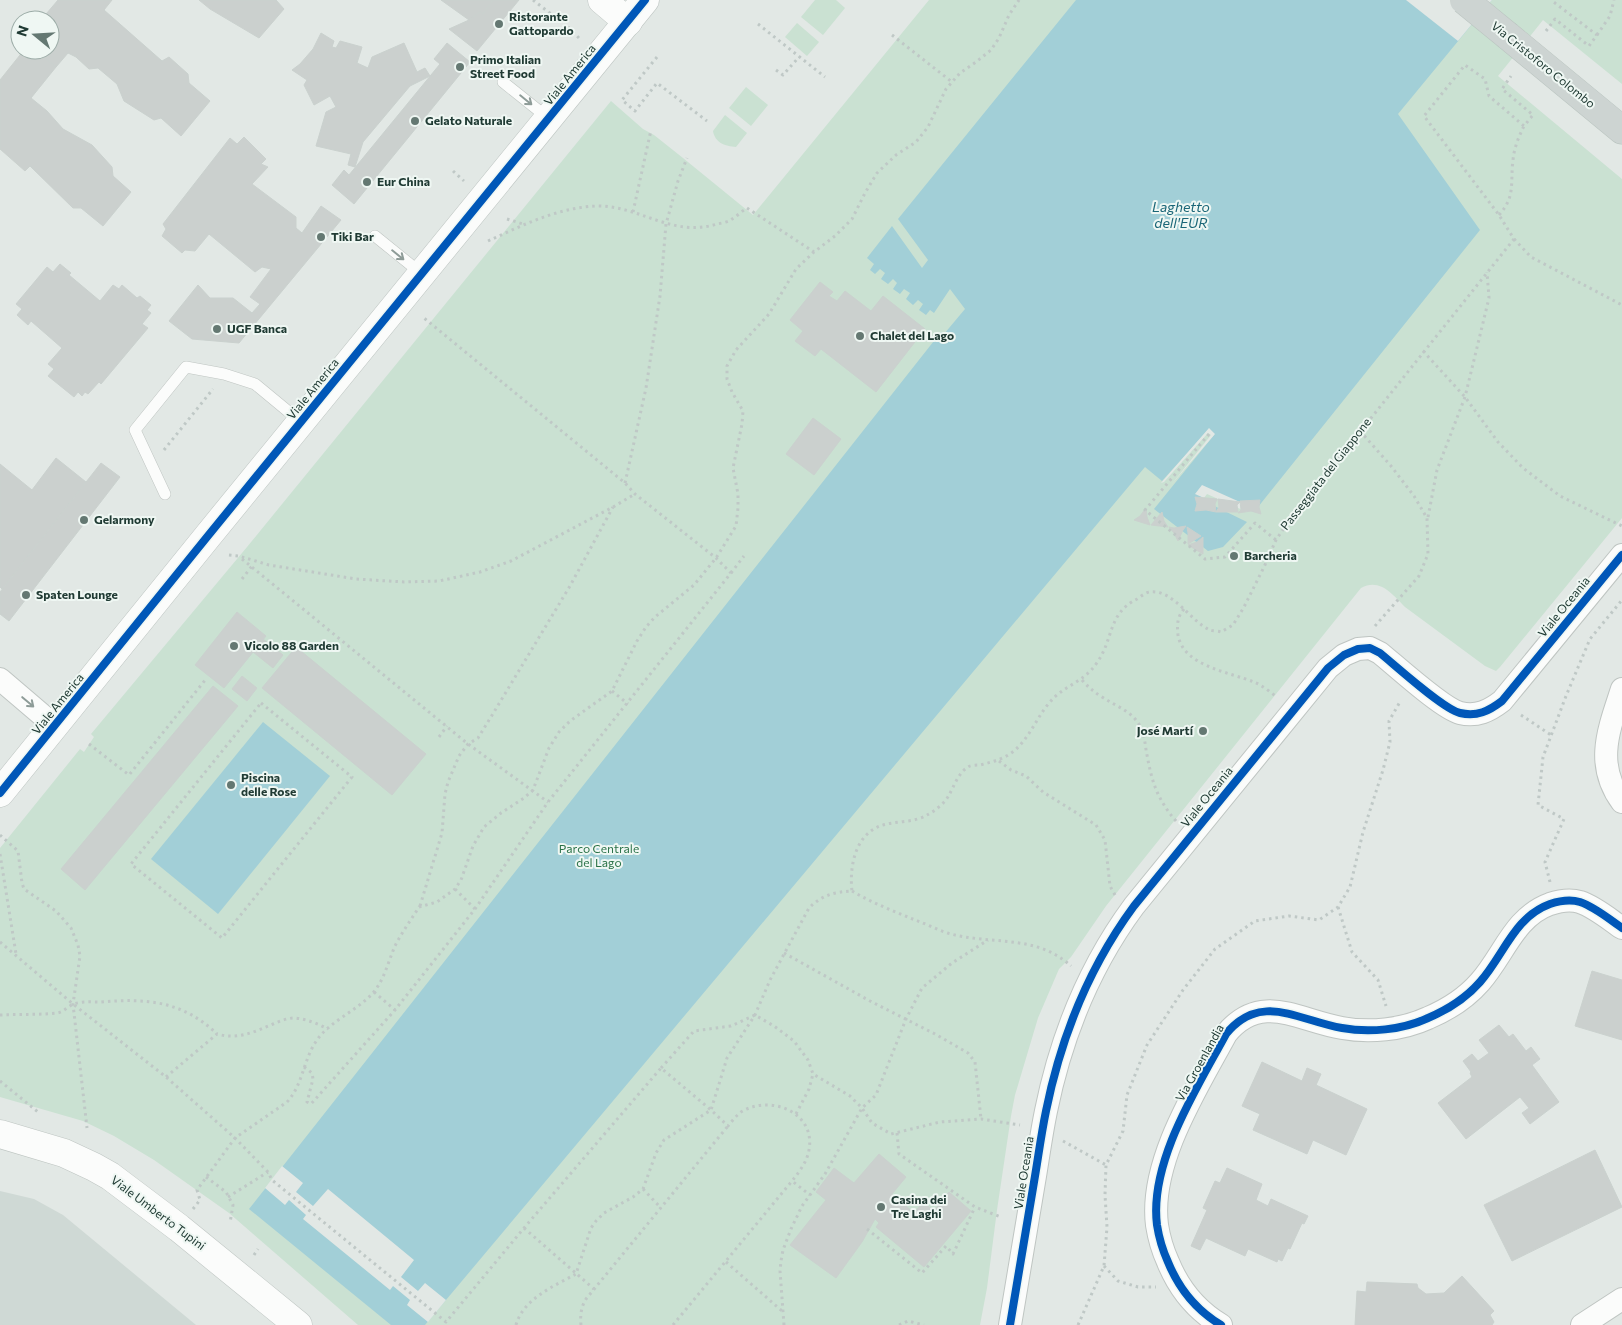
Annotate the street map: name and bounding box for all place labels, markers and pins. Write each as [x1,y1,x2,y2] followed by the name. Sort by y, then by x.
[509,9,574,37] place label: Ristorante Gattopardo
[493,18,505,30] marker: Ristorante Gattopardo
[470,52,541,80] place label: Primo Italian Street Food
[454,61,466,73] marker: Primo Italian Street Food
[425,113,512,127] place label: Gelato Naturale
[409,115,421,127] marker: Gelato Naturale
[377,174,430,188] place label: Eur China
[361,176,373,188] marker: Eur China
[331,229,374,243] place label: Tiki Bar
[315,231,327,243] marker: Tiki Bar
[227,321,287,335] place label: UGF Banca
[211,323,223,335] marker: UGF Banca
[870,328,954,342] place label: Chalet del Lago
[854,330,866,342] marker: Chalet del Lago
[94,512,155,526] place label: Gelarmony
[78,514,90,526] marker: Gelarmony
[1244,548,1297,562] place label: Barcheria
[1228,550,1240,562] marker: Barcheria
[36,587,118,601] place label: Spaten Lounge
[20,589,32,601] marker: Spaten Lounge
[244,638,339,652] place label: Vicolo 88 Garden
[228,640,240,652] marker: Vicolo 88 Garden
[1137,723,1194,738] place label: José Martí
[1197,725,1209,737] marker: José Martí
[241,770,296,798] place label: Piscina delle Rose
[225,779,237,791] marker: Piscina delle Rose
[891,1192,947,1220] place label: Casina dei Tre Laghi
[875,1201,887,1213] marker: Casina dei Tre Laghi

